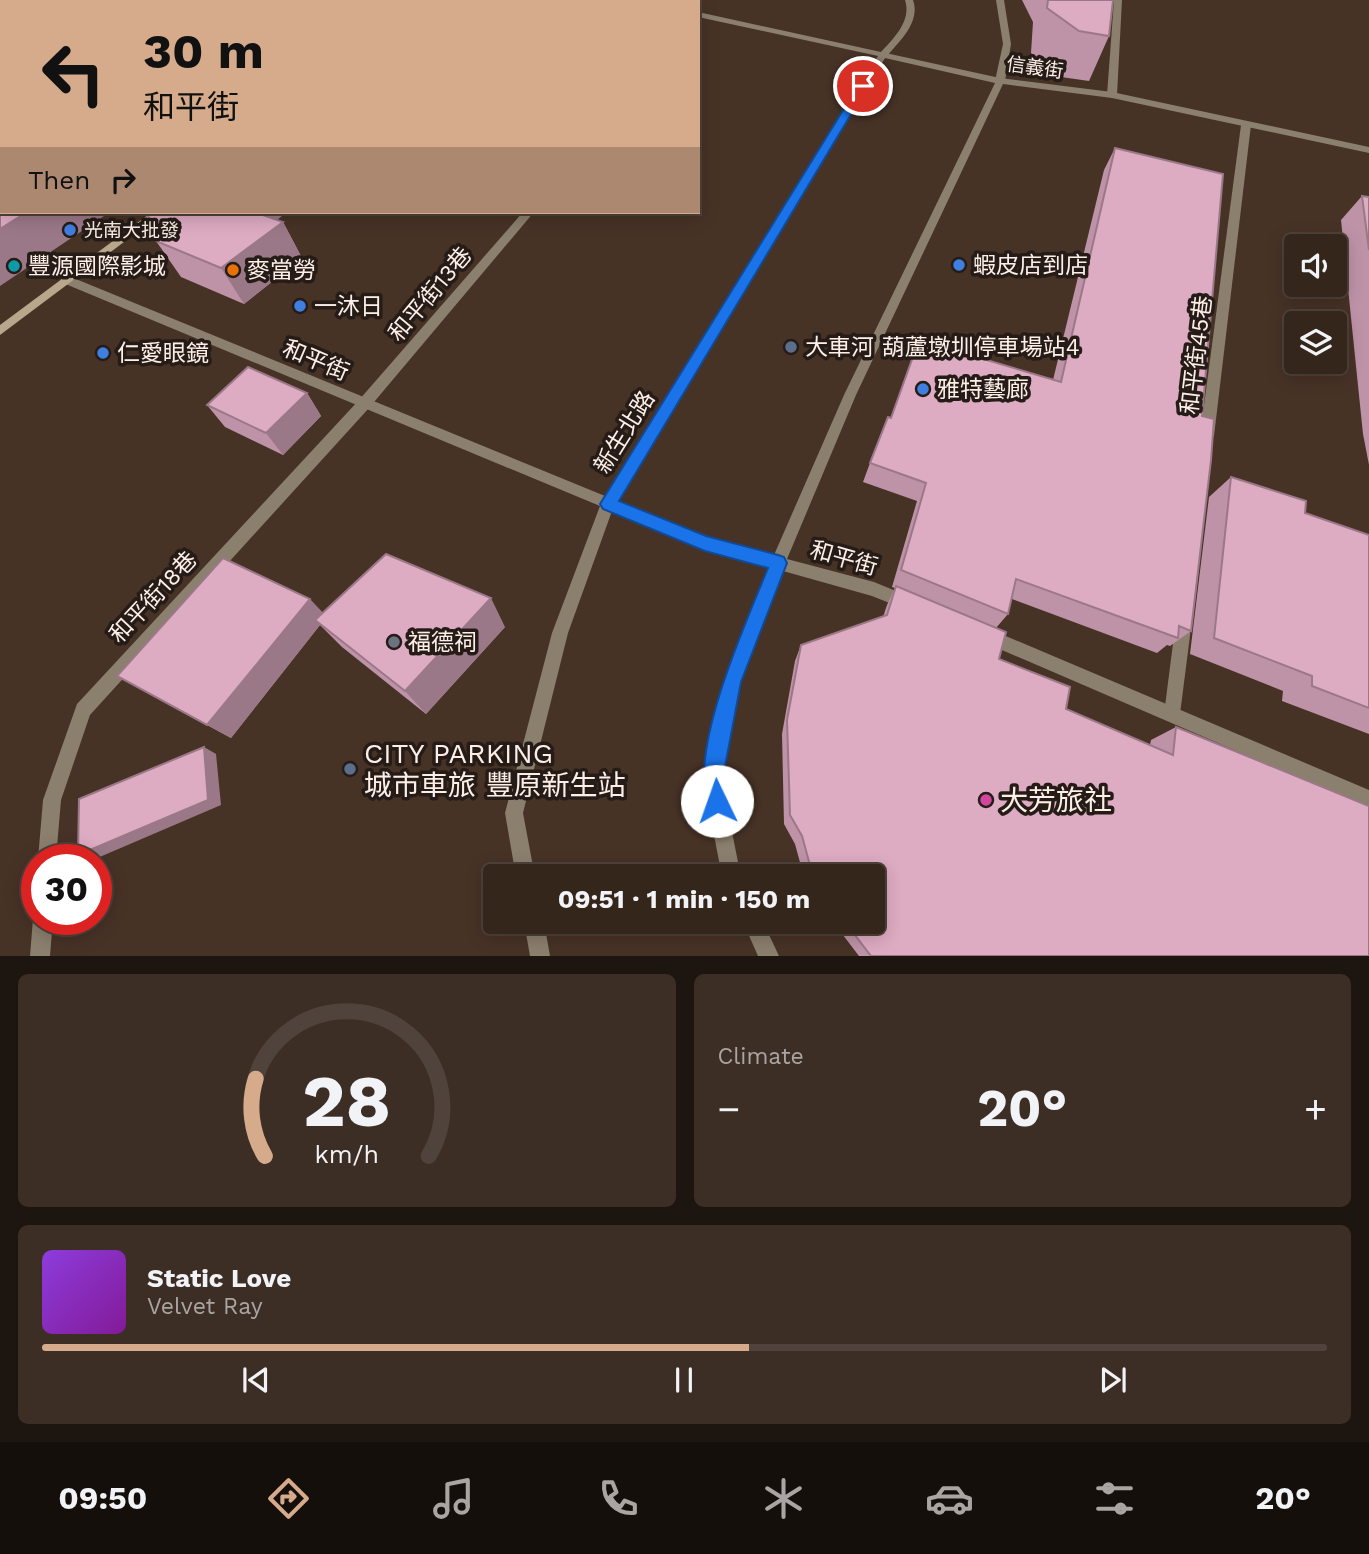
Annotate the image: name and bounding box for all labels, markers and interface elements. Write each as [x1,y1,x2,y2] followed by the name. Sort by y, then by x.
[143,22,264,80] text: 30 m
[28,28,119,119] icon: left
[1005,52,1065,83] street label: 信義街
[833,56,893,116] pin
[844,67,882,105] icon: arrive
[143,88,239,126] text: 和平街
[104,161,142,199] icon: right
[28,165,90,195] text: Then
[84,219,179,242] place label: 光南大批發
[62,222,78,238] marker: 光南大批發
[1284,234,1347,374] map controls
[1284,234,1347,297] button: sound
[383,242,477,347] street label: 和平街13巷
[973,252,1088,279] place label: 蝦皮店到店
[28,253,166,280] place label: 豐源國際影城
[247,257,316,284] place label: 麥當勞
[951,257,967,273] marker: 蝦皮店到店
[6,258,22,274] marker: 豐源國際影城
[225,262,241,278] marker: 麥當勞
[314,293,383,320] place label: 一沐日
[1176,294,1217,416] street label: 和平街45巷
[292,298,308,314] marker: 一沐日
[1284,311,1347,374] button: layers
[805,334,1080,361] place label: 大車河 葫蘆墩圳停車場站4
[279,335,353,386] street label: 和平街
[783,339,799,355] marker: 大車河 葫蘆墩圳停車場站4
[117,340,209,367] place label: 仁愛眼鏡
[95,345,111,361] marker: 仁愛眼鏡
[937,376,1029,403] place label: 雅特藝廊
[915,381,931,397] marker: 雅特藝廊
[589,386,660,478] street label: 新生北路
[807,536,881,581] street label: 和平街
[104,546,203,649] street label: 和平街18巷
[408,629,477,656] place label: 福德祠
[386,634,402,650] marker: 福德祠
[364,737,626,802] place label: CITY PARKING 城市車旅 豐原新生站
[342,761,358,777] marker: CITY PARKING 城市車旅 豐原新生站
[680,764,754,838] position arrow
[1000,784,1112,817] place label: 大芳旅社
[978,792,994,808] marker: 大芳旅社
[21,844,112,935] speed limit sign: 30
[558,884,810,914] text: 09:51 · 1 min · 150 m
[718,1043,804,1070] text: Climate
[302,1059,391,1145] text: 28
[977,1078,1067,1139] text: 20°
[718,1087,740,1131] text: −
[1304,1087,1327,1131] text: +
[315,1140,379,1169] text: km/h
[147,1263,291,1293] text: Static Love
[147,1293,263,1320] text: Velvet Ray
[237,1361,275,1399] icon: previous
[665,1361,703,1399] icon: pause
[1094,1361,1132,1399] icon: next
[264,1474,313,1523] icon: directions
[429,1474,478,1523] icon: music
[594,1474,643,1523] icon: phone
[759,1474,808,1523] icon: climate
[925,1474,974,1523] icon: car
[1090,1474,1139,1523] icon: filters
[58,1479,147,1517] text: 09:50
[1255,1479,1311,1517] text: 20°

